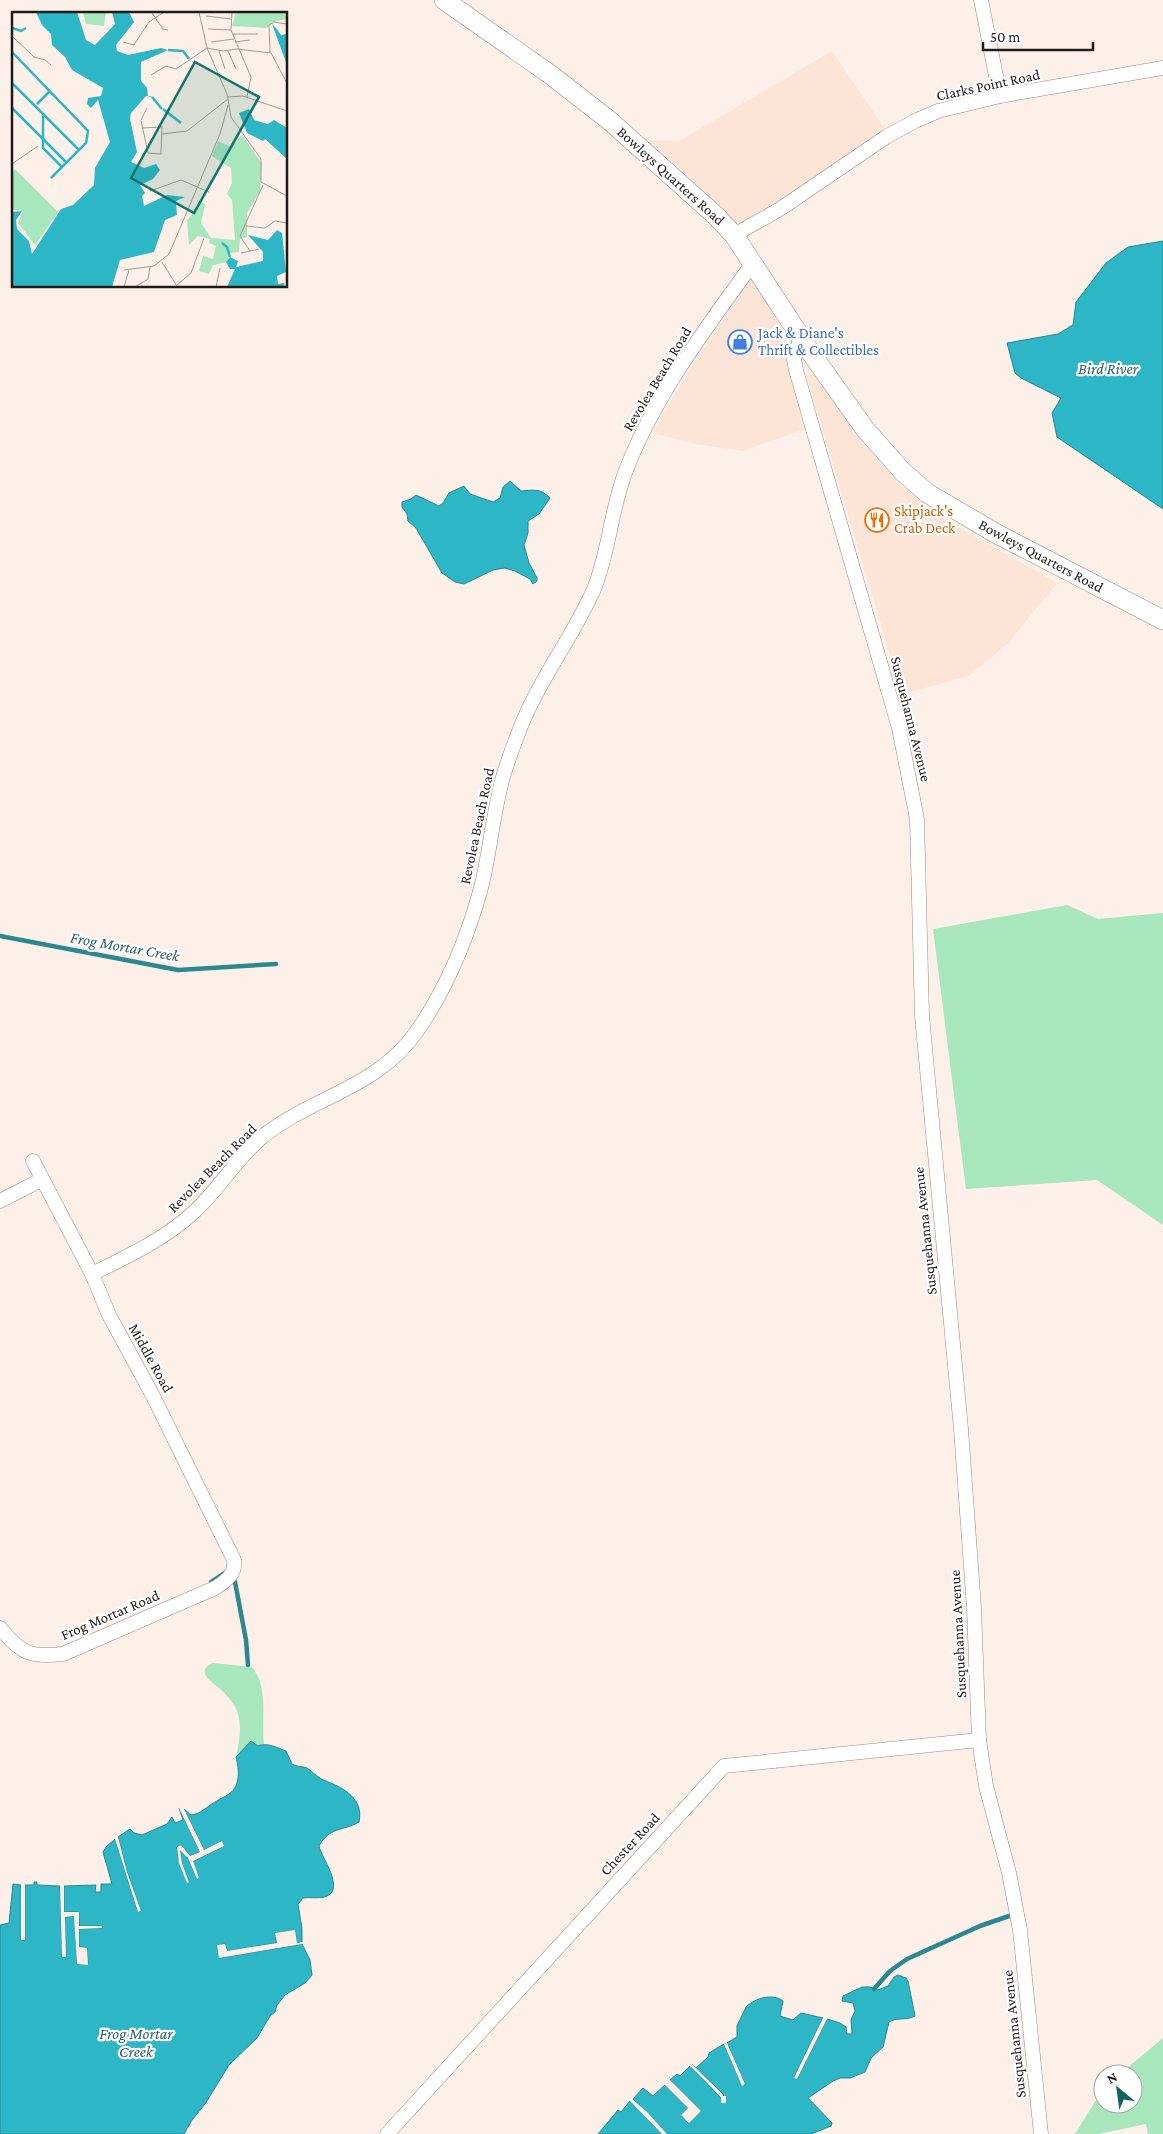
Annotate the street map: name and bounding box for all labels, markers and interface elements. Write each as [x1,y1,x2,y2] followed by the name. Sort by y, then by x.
[12,12,288,288] inset map
[983,20,1093,52] scale bar
[990,29,1020,45] text: 50 m
[935,66,1041,104] street label: Clarks Point Road
[613,124,728,229] street label: Bowleys Quarters Road
[620,324,694,434] street label: Revolea Beach Road
[756,325,879,358] place label: Jack & Diane's Thrift & Collectibles
[727,329,753,355] shop icon: Jack & Diane's Thrift & Collectibles
[1078,360,1139,377] water label: Bird River
[894,503,956,536] place label: Skipjack's Crab Deck
[864,507,890,533] restaurant icon: Skipjack's Crab Deck
[976,516,1106,597] street label: Bowleys Quarters Road
[887,655,934,784] street label: Susquehanna Avenue
[457,766,497,886] street label: Revolea Beach Road
[69,929,182,966] water label: Frog Mortar Creek
[164,1120,260,1216] street label: Revolea Beach Road
[910,1166,941,1296] street label: Susquehanna Avenue
[126,1321,176,1395] street label: Middle Road
[947,1569,970,1698] street label: Susquehanna Avenue
[58,1587,162,1644] street label: Frog Mortar Road
[597,1809,663,1878] street label: Chester Road
[999,1969,1030,2099] street label: Susquehanna Avenue
[99,2025,173,2060] water label: Frog Mortar Creek
[1093,2064,1143,2114] north arrow
[1104,2068,1120,2087] text: N

